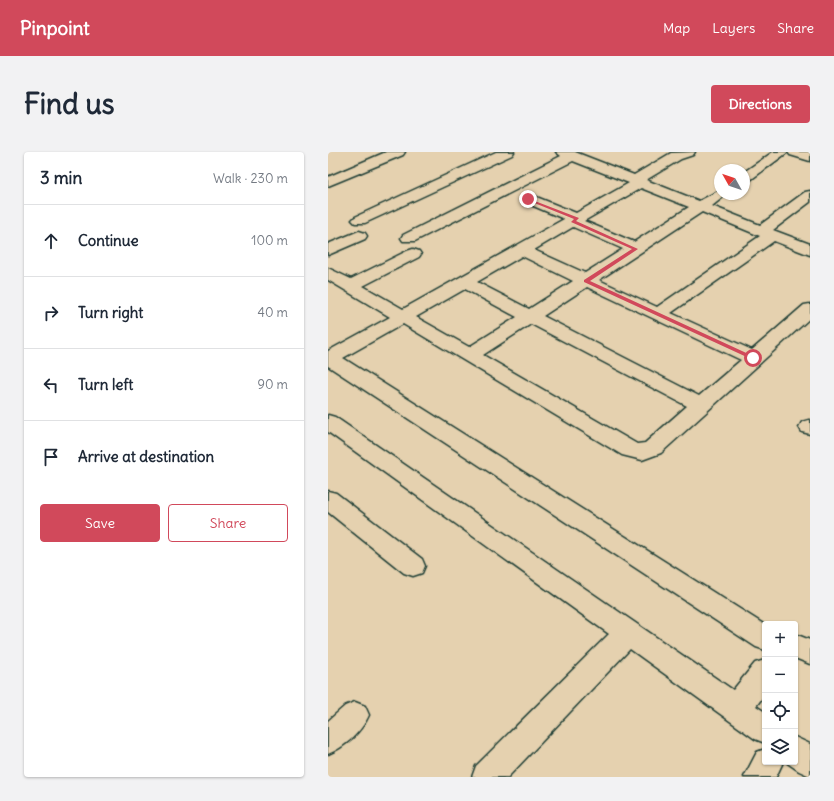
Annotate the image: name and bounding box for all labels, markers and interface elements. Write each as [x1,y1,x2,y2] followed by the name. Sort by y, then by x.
[20,16,90,40] text: Pinpoint
[663,19,690,37] text: Map
[712,19,755,37] text: Layers
[777,19,814,37] text: Share
[711,85,810,123] button: Directions
[24,86,115,122] text: Find us
[714,164,750,200] north arrow
[40,167,82,189] text: 3 min
[213,170,288,187] text: Walk · 230 m
[519,190,537,208] route end
[40,230,62,252] icon: ahead
[78,231,139,250] text: Continue
[251,232,288,249] text: 100 m
[40,302,62,324] icon: right
[78,303,143,322] text: Turn right
[257,304,288,321] text: 40 m
[744,349,762,367] route start
[40,374,62,396] icon: left
[78,375,133,394] text: Turn left
[257,376,288,393] text: 90 m
[40,446,62,468] icon: arrive
[78,447,214,466] text: Arrive at destination
[40,504,160,542] button: Save
[168,504,288,542] button: Share
[762,621,798,765] map controls
[762,621,798,657] button: +
[762,657,798,693] button: −
[762,693,798,729] button: locate
[762,729,798,765] button: layers

